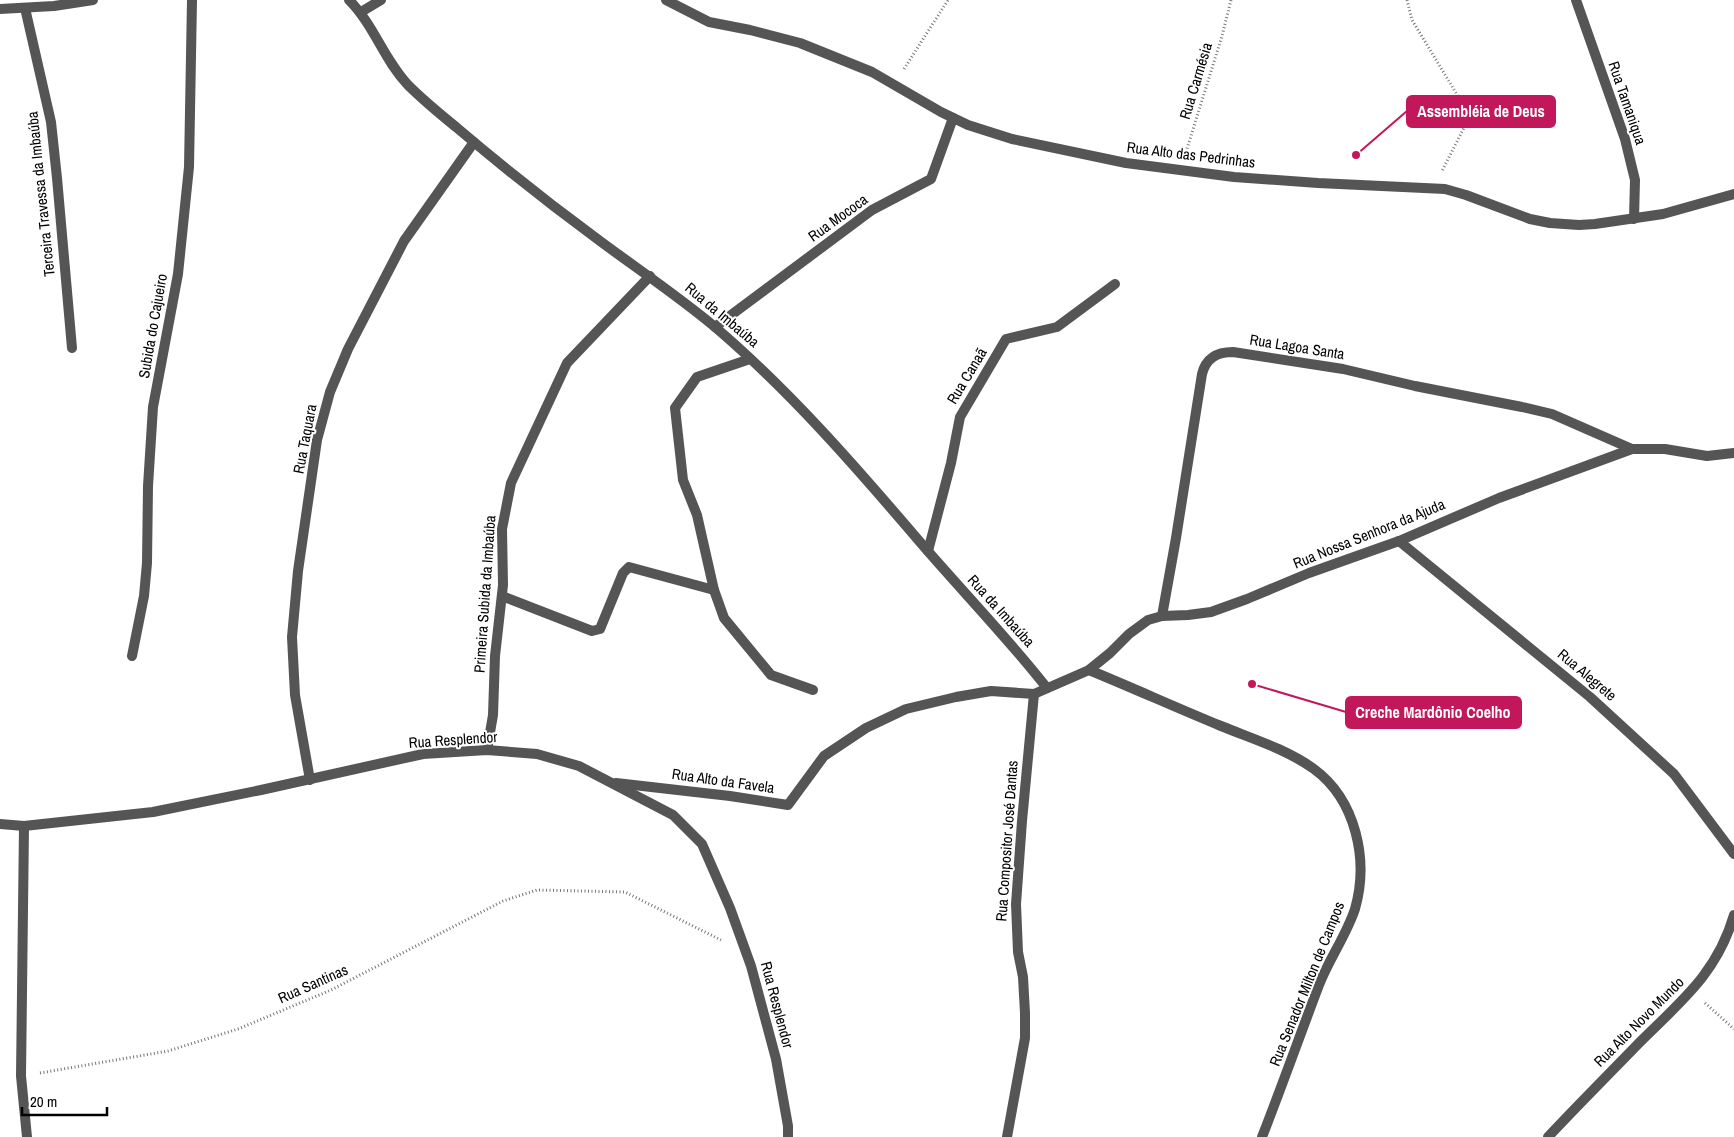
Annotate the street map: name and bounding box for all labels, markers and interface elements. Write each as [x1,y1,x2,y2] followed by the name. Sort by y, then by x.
[1174,40,1217,122] street label: Rua Carmésia
[1603,58,1652,147] street label: Rua Tamaniqua
[1407,96,1555,127] callout: Assembléia de Deus
[1417,100,1545,122] text: Assembléia de Deus
[21,110,60,278] street label: Terceira Travessa da Imbaúba
[1126,136,1256,173] street label: Rua Alto das Pedrinhas
[804,189,872,246] street label: Rua Mococa
[133,272,172,380] street label: Subida do Cajueiro
[681,277,764,352] street label: Rua da Imbaúba
[1248,329,1346,364] street label: Rua Lagoa Santa
[942,344,992,408] street label: Rua Canaã
[287,402,322,475] street label: Rua Taquara
[1290,493,1448,574] street label: Rua Nossa Senhora da Ajuda
[469,514,500,673] street label: Primeira Subida da Imbaúba
[963,570,1040,652] street label: Rua da Imbaúba
[1553,644,1621,706] street label: Rua Alegrete
[1346,697,1521,728] callout: Creche Mardônio Coelho
[1355,701,1511,723] text: Creche Mardônio Coelho
[408,726,498,753] street label: Rua Resplendor
[990,760,1023,922] street label: Rua Compositor José Dantas
[670,763,776,798] street label: Rua Alto da Favela
[1264,898,1349,1069] street label: Rua Senador Milton de Campos
[274,959,351,1008] street label: Rua Santinas
[756,959,799,1051] street label: Rua Resplendor
[1589,972,1688,1071] street label: Rua Alto Novo Mundo
[22,1084,108,1116] scale bar
[30,1091,57,1112] text: 20 m

